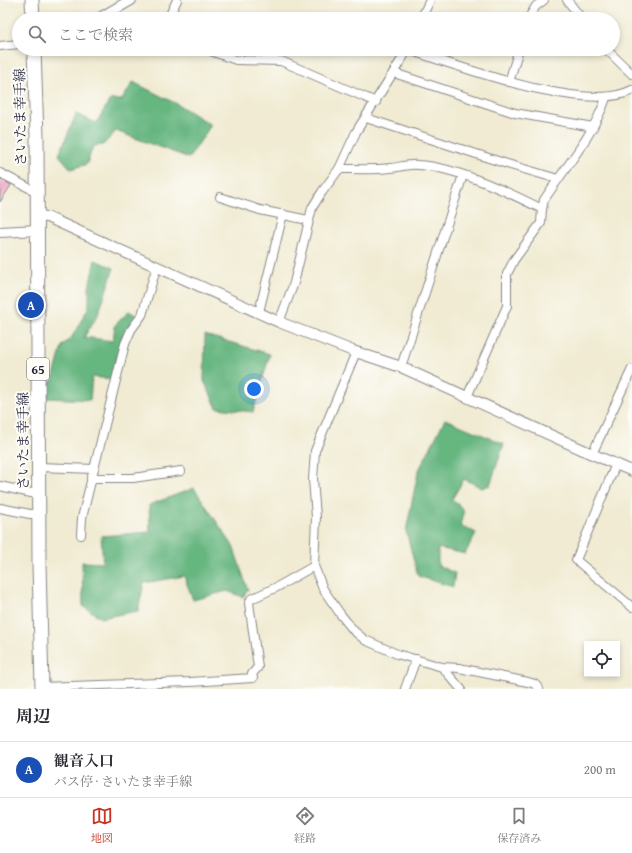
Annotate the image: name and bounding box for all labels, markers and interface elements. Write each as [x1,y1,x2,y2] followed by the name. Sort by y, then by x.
[12,12,620,56] search box
[26,23,48,45] icon: search
[58,24,133,45] text: ここで検索
[9,68,31,166] street label: さいたま幸手線
[18,290,44,320] pin: A
[27,358,49,380] road number: 65
[244,379,264,399] your location
[13,392,33,490] street label: さいたま幸手線
[584,641,620,677] map controls
[584,641,620,677] button: locate
[16,703,50,728] text: 周辺
[54,750,114,771] text: 観音入口
[25,760,33,779] text: A
[584,760,616,779] text: 200 m
[54,772,192,791] text: バス停 · さいたま幸手線
[91,805,113,846] tab: 地図
[294,805,316,846] tab: 経路
[497,805,541,846] tab: 保存済み

